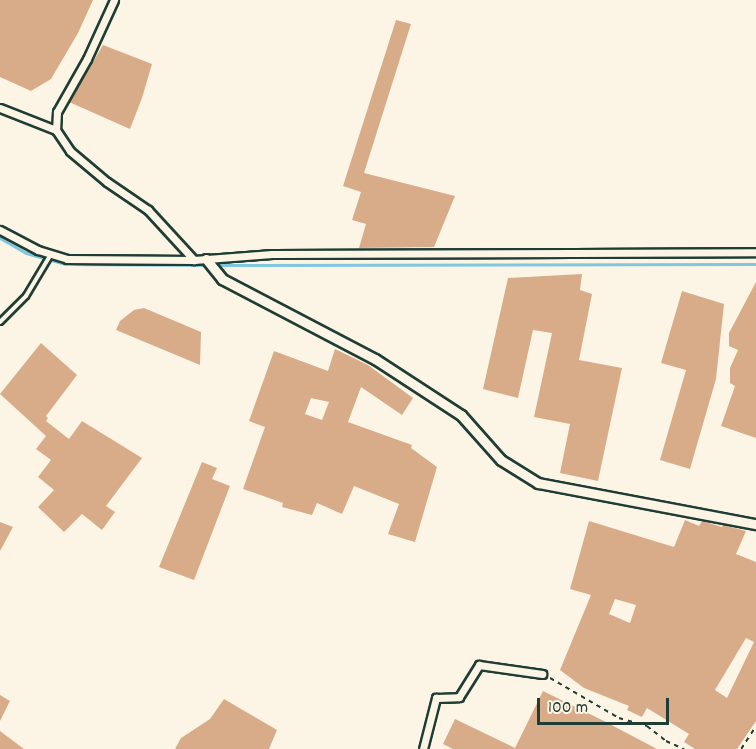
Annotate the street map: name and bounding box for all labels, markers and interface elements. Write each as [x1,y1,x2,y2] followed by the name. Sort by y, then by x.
[540,686,672,724] scale bar
[548,696,588,721] text: 100 m

